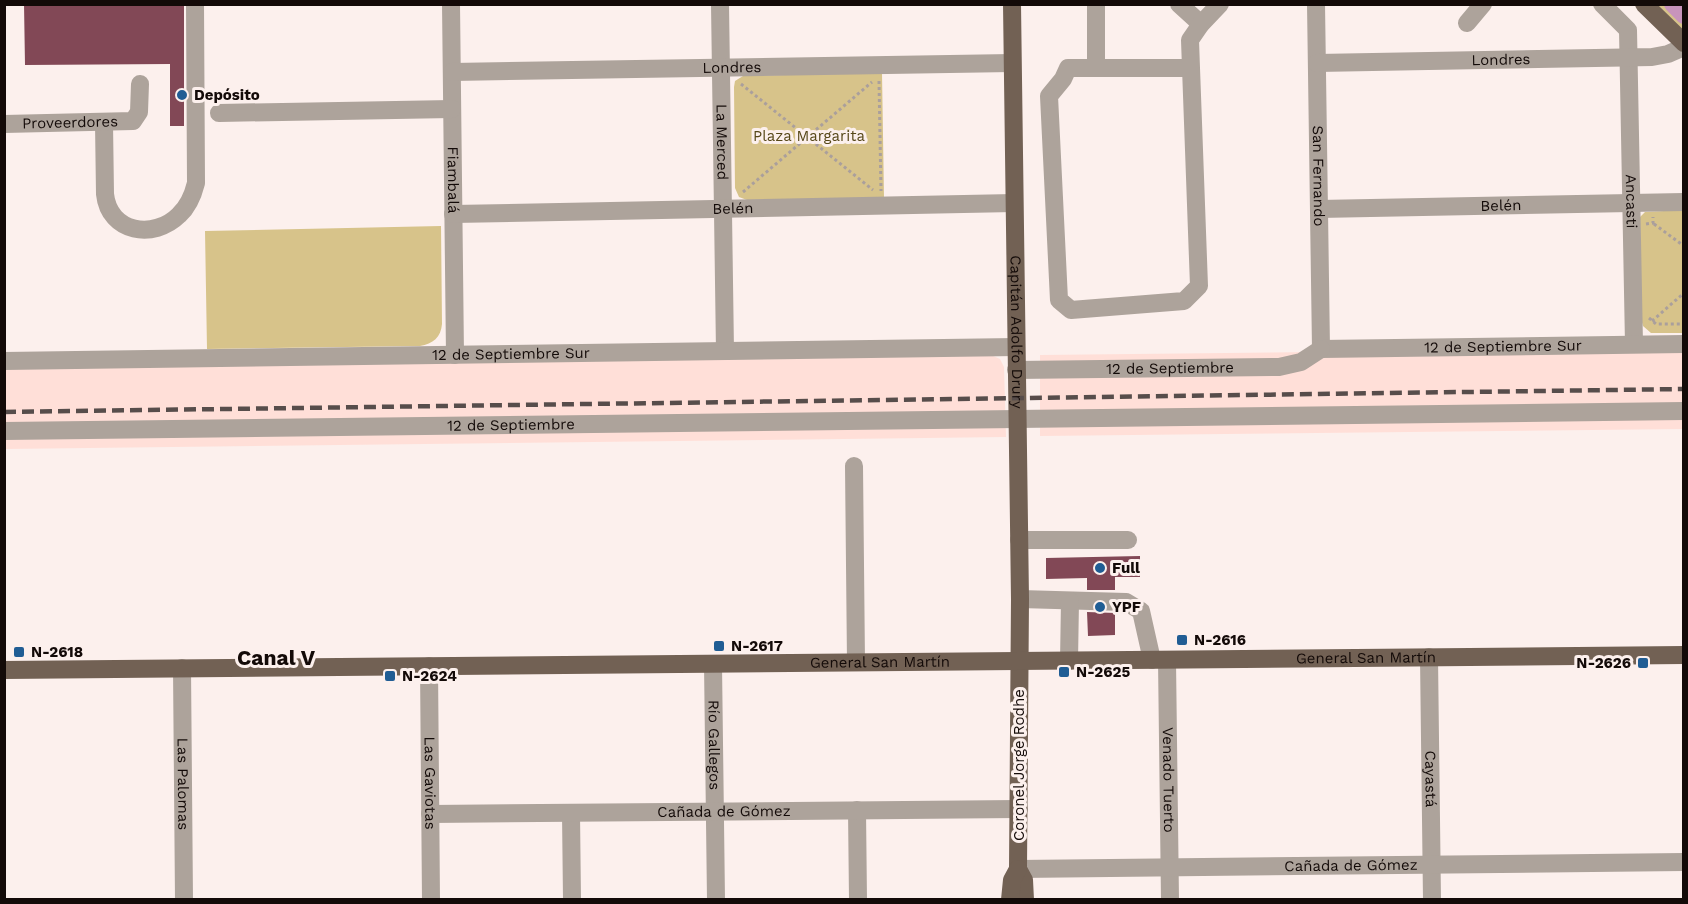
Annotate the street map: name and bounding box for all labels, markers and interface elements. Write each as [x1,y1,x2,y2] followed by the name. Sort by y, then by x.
[1471,50,1531,69] street label: Londres
[702,58,762,77] street label: Londres
[194,86,260,104] place label: Depósito
[175,88,189,102] marker: Depósito
[712,104,732,180] street label: La Merced
[22,112,118,133] street label: Proveerdores
[1309,125,1328,227] street label: San Fernando
[753,127,865,145] park label: Plaza Margarita
[444,146,462,214] street label: Fiambalá
[1622,174,1641,229] street label: Ancasti
[1480,196,1522,215] street label: Belén
[712,199,754,218] street label: Belén
[1006,255,1026,409] street label: Capitán Adolfo Drury
[1424,336,1582,357] street label: 12 de Septiembre Sur
[432,344,590,364] street label: 12 de Septiembre Sur
[1106,359,1234,378] street label: 12 de Septiembre
[447,415,575,435] street label: 12 de Septiembre
[1112,559,1140,577] place label: Full
[1093,561,1107,575] marker: Full
[1112,598,1141,616] place label: YPF
[1093,600,1107,614] marker: YPF
[1194,631,1246,649] place label: N-2616
[1175,633,1189,647] marker: N-2616
[731,637,783,655] place label: N-2617
[712,639,726,653] marker: N-2617
[31,643,83,661] place label: N-2618
[12,645,26,659] marker: N-2618
[237,645,316,670] district label: Canal V
[1296,648,1436,667] street label: General San Martín
[810,653,950,672] street label: General San Martín
[1576,654,1631,672] place label: N-2626
[1636,656,1650,670] marker: N-2626
[1076,663,1130,681] place label: N-2625
[1057,665,1071,679] marker: N-2625
[402,667,457,685] place label: N-2624
[383,669,397,683] marker: N-2624
[1010,689,1028,841] street label: Coronel Jorge Rodhe
[704,700,724,790] street label: Río Gallegos
[1159,727,1178,833] street label: Venado Tuerto
[421,736,439,830] street label: Las Gaviotas
[174,738,192,830] street label: Las Palomas
[1421,750,1440,808] street label: Cayastá
[657,802,791,821] street label: Cañada de Gómez
[1284,856,1418,875] street label: Cañada de Gómez

